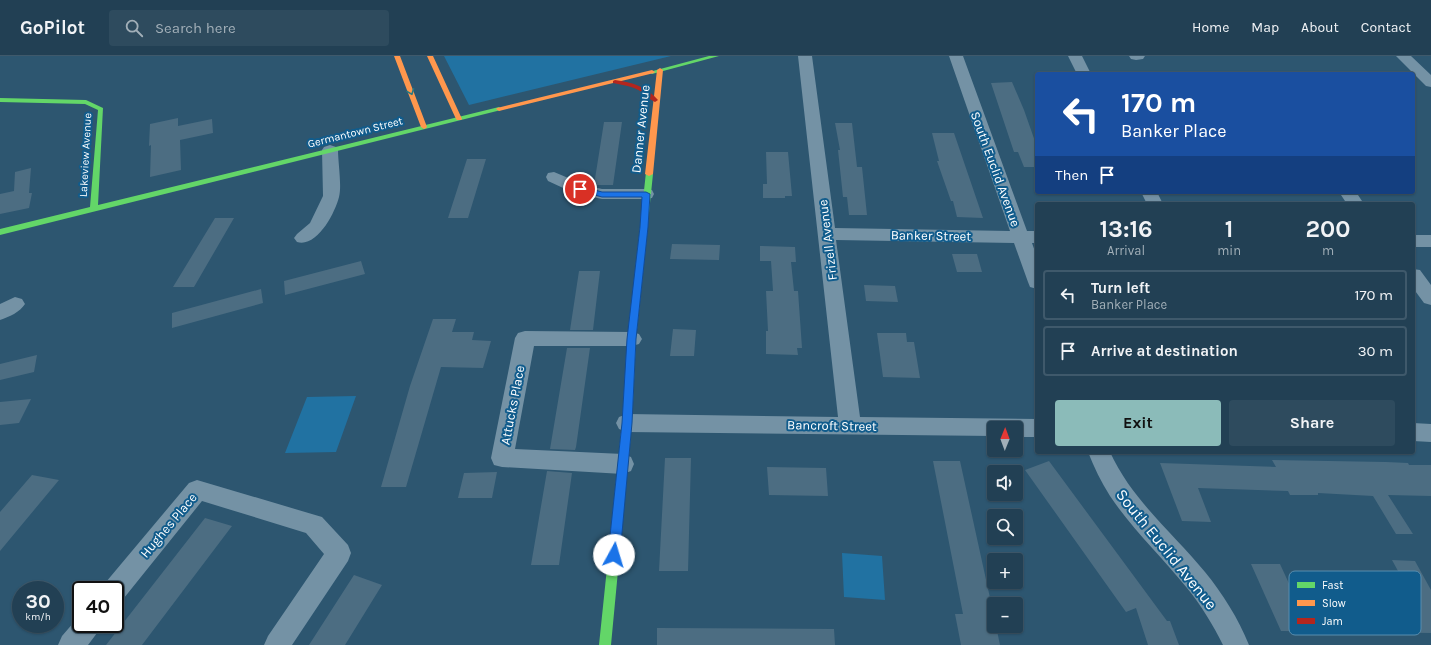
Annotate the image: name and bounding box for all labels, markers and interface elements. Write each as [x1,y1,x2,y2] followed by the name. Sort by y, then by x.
[109,10,389,46] search box
[20,17,85,39] text: GoPilot
[123,17,145,39] icon: search
[155,19,236,37] text: Search here
[1192,19,1229,36] text: Home
[1251,19,1279,36] text: Map
[1301,19,1339,36] text: About
[1361,19,1411,36] text: Contact
[628,84,653,174] street label: Danner Avenue
[1121,86,1196,119] text: 170 m
[406,88,414,95] one-way arrow
[1055,88,1107,140] icon: left
[968,109,1023,229] street label: South Euclid Avenue
[77,112,94,197] street label: Lakeview Avenue
[306,114,404,151] street label: Germantown Street
[1121,120,1227,142] text: Banker Place
[1096,164,1118,186] icon: arrive
[1055,166,1088,184] text: Then
[563,172,597,206] pin
[569,178,591,200] icon: arrive
[815,198,840,281] street label: Frizell Avenue
[1100,215,1153,243] text: 13:16
[1225,215,1233,243] text: 1
[1306,215,1350,243] text: 200
[891,227,972,244] street label: Banker Street
[1107,243,1145,258] text: Arrival
[1217,243,1241,258] text: min
[1322,243,1334,258] text: m
[1091,279,1150,297] text: Turn left
[1057,284,1079,306] icon: left
[1355,286,1393,304] text: 170 m
[1091,297,1167,312] text: Banker Place
[1057,340,1079,362] icon: arrive
[1091,342,1238,360] text: Arrive at destination
[1358,342,1393,360] text: 30 m
[497,364,528,446] street label: Attucks Place
[1055,400,1221,446] button: Exit
[1229,400,1395,446] button: Share
[787,417,877,434] street label: Bancroft Street
[987,421,1023,457] north arrow
[987,421,1023,633] map controls
[987,465,1023,501] button: sound
[1112,485,1221,613] street label: South Euclid Avenue
[137,490,200,561] street label: Hughes Place
[987,509,1023,545] button: search
[593,534,635,576] position arrow
[987,553,1023,589] button: +
[1289,571,1421,635] legend
[1322,579,1343,592] text: Fast
[72,581,124,633] speed limit sign: 40
[25,590,51,613] text: 30
[987,597,1023,633] button: −
[1322,597,1346,610] text: Slow
[25,611,51,623] text: km/h
[1322,615,1343,628] text: Jam

